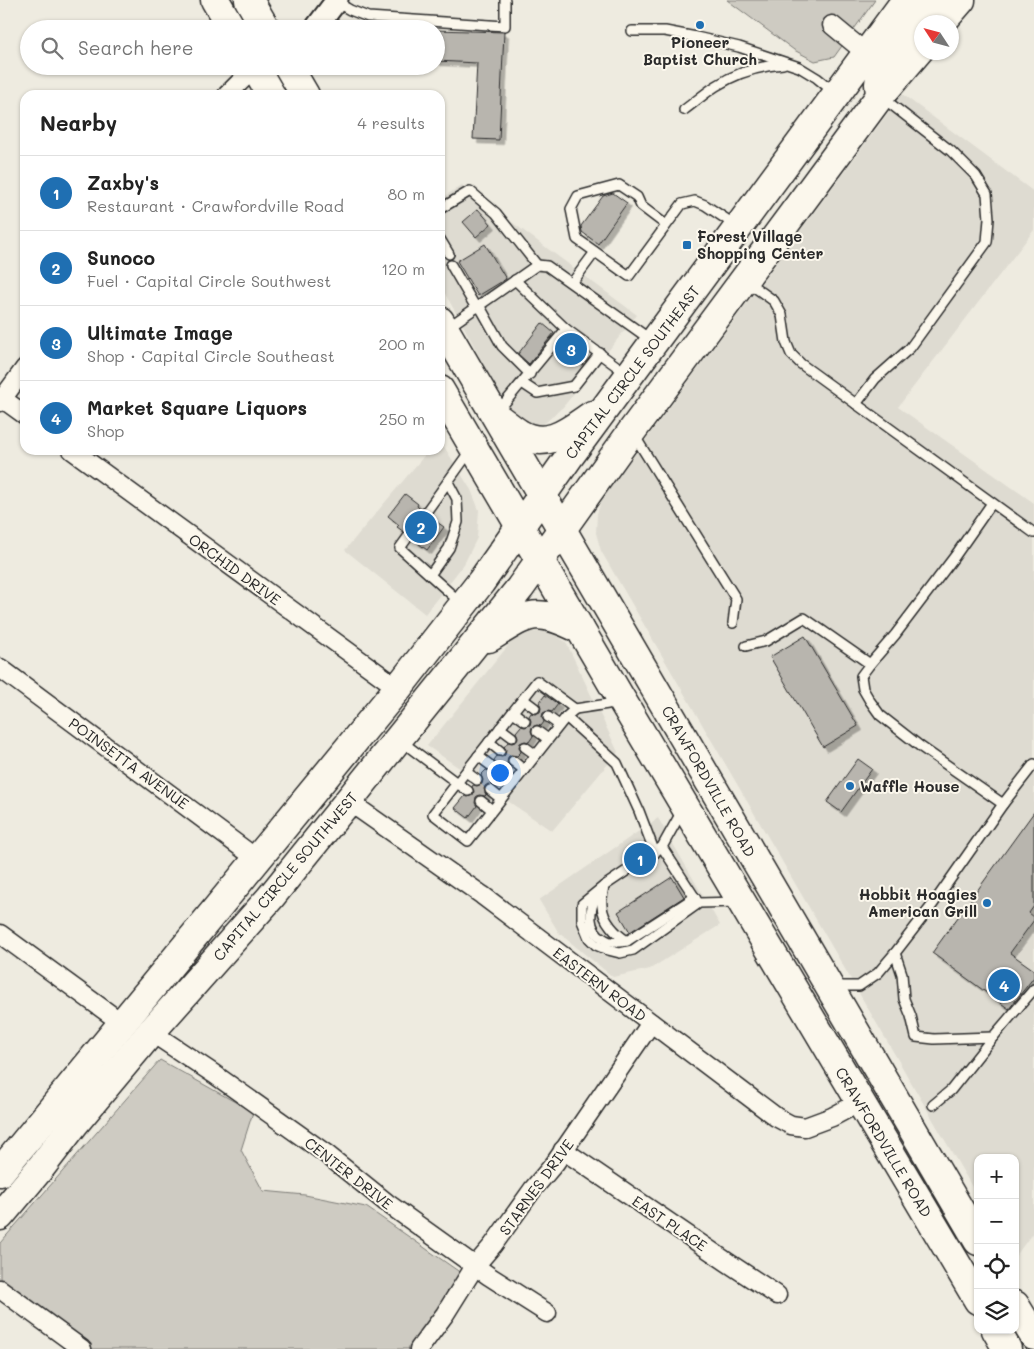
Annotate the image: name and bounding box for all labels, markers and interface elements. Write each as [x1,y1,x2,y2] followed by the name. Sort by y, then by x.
[914,15,959,60] north arrow
[694,19,706,31] marker: Pioneer Baptist Church
[20,20,445,75] search box
[643,32,757,69] place label: Pioneer Baptist Church
[38,34,66,62] icon: search
[78,35,194,60] text: Search here
[40,109,117,136] text: Nearby
[357,112,425,133] text: 4 results
[87,170,159,195] text: Zaxby's
[52,183,60,204] text: 1
[388,183,425,204] text: 80 m
[87,195,344,216] text: Restaurant · Crawfordville Road
[697,226,823,263] place label: Forest Village Shopping Center
[681,239,693,251] marker: Forest Village Shopping Center
[87,245,155,270] text: Sunoco
[52,258,60,279] text: 2
[381,258,425,279] text: 120 m
[87,270,331,291] text: Fuel · Capital Circle Southwest
[560,281,704,463] street label: CAPITAL CIRCLE SOUTHEAST
[87,320,233,345] text: Ultimate Image
[555,330,587,368] pin: 3
[51,333,61,354] text: 3
[378,333,425,354] text: 200 m
[87,345,335,366] text: Shop · Capital Circle Southeast
[87,395,307,420] text: Market Square Liquors
[51,408,61,429] text: 4
[379,408,425,429] text: 250 m
[87,420,124,441] text: Shop
[405,508,437,546] pin: 2
[185,529,285,609] street label: ORCHID DRIVE
[657,702,761,860] street label: CRAWFORDVILLE ROAD
[65,713,193,814] street label: POINSETTA AVENUE
[487,760,513,786] your location
[860,776,960,796] place label: Waffle House
[844,780,856,792] marker: Waffle House
[208,787,362,965] street label: CAPITAL CIRCLE SOUTHWEST
[624,840,656,878] pin: 1
[859,884,977,921] place label: Hobbit Hoagies American Grill
[981,897,993,909] marker: Hobbit Hoagies American Grill
[549,942,651,1026] street label: EASTERN ROAD
[988,966,1020,1004] pin: 4
[831,1063,937,1221] street label: CRAWFORDVILLE ROAD
[301,1132,397,1214] street label: CENTER DRIVE
[494,1135,578,1239] street label: STARNES DRIVE
[974,1154,1019,1334] map controls
[974,1154,1019,1199] button: +
[629,1191,712,1256] street label: EAST PLACE
[974,1199,1019,1244] button: −
[974,1244,1019,1289] button: locate
[974,1289,1019,1334] button: layers

